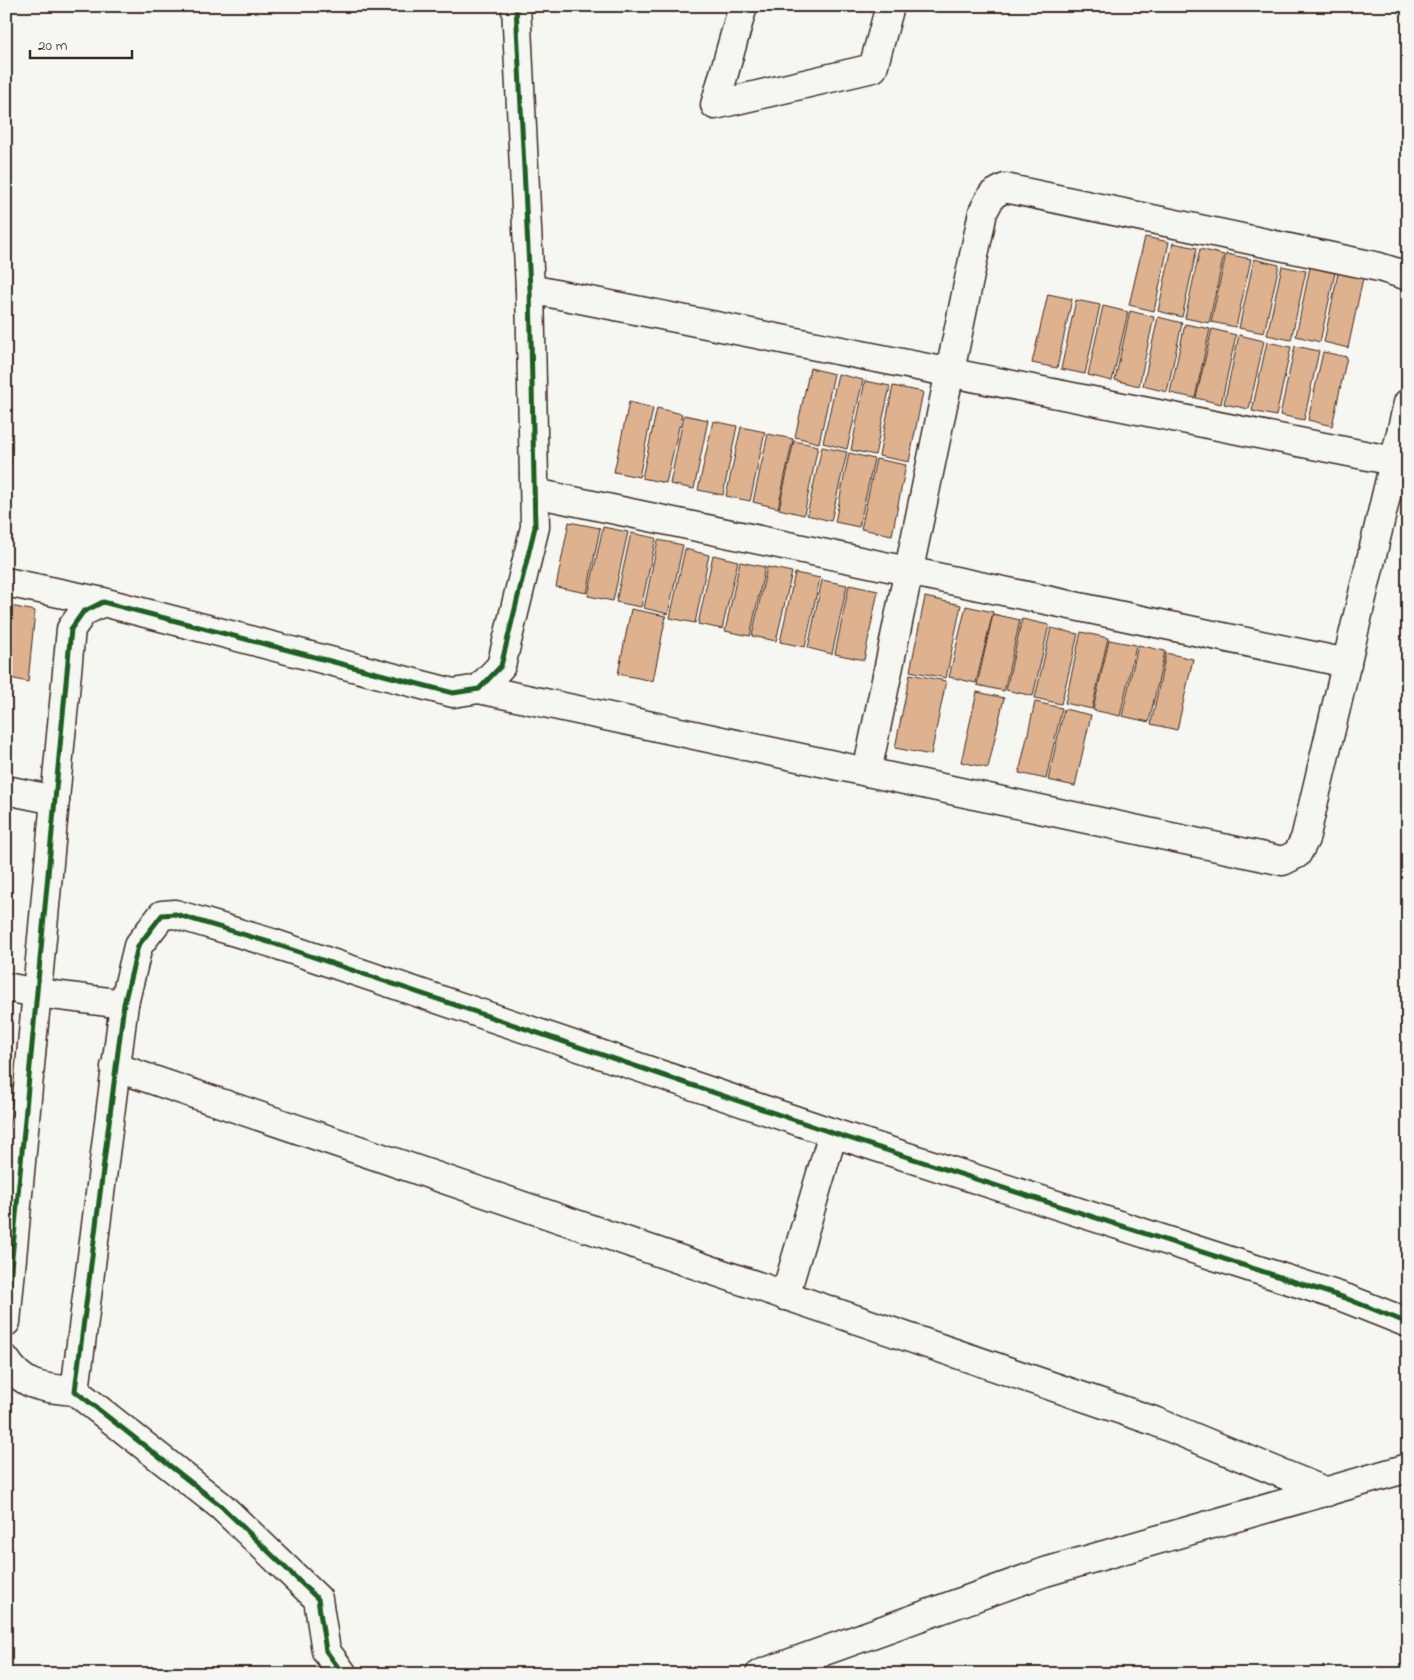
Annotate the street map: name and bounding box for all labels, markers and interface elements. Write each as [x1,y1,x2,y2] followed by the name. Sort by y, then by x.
[30,28,132,60] scale bar
[38,35,68,57] text: 20 m

